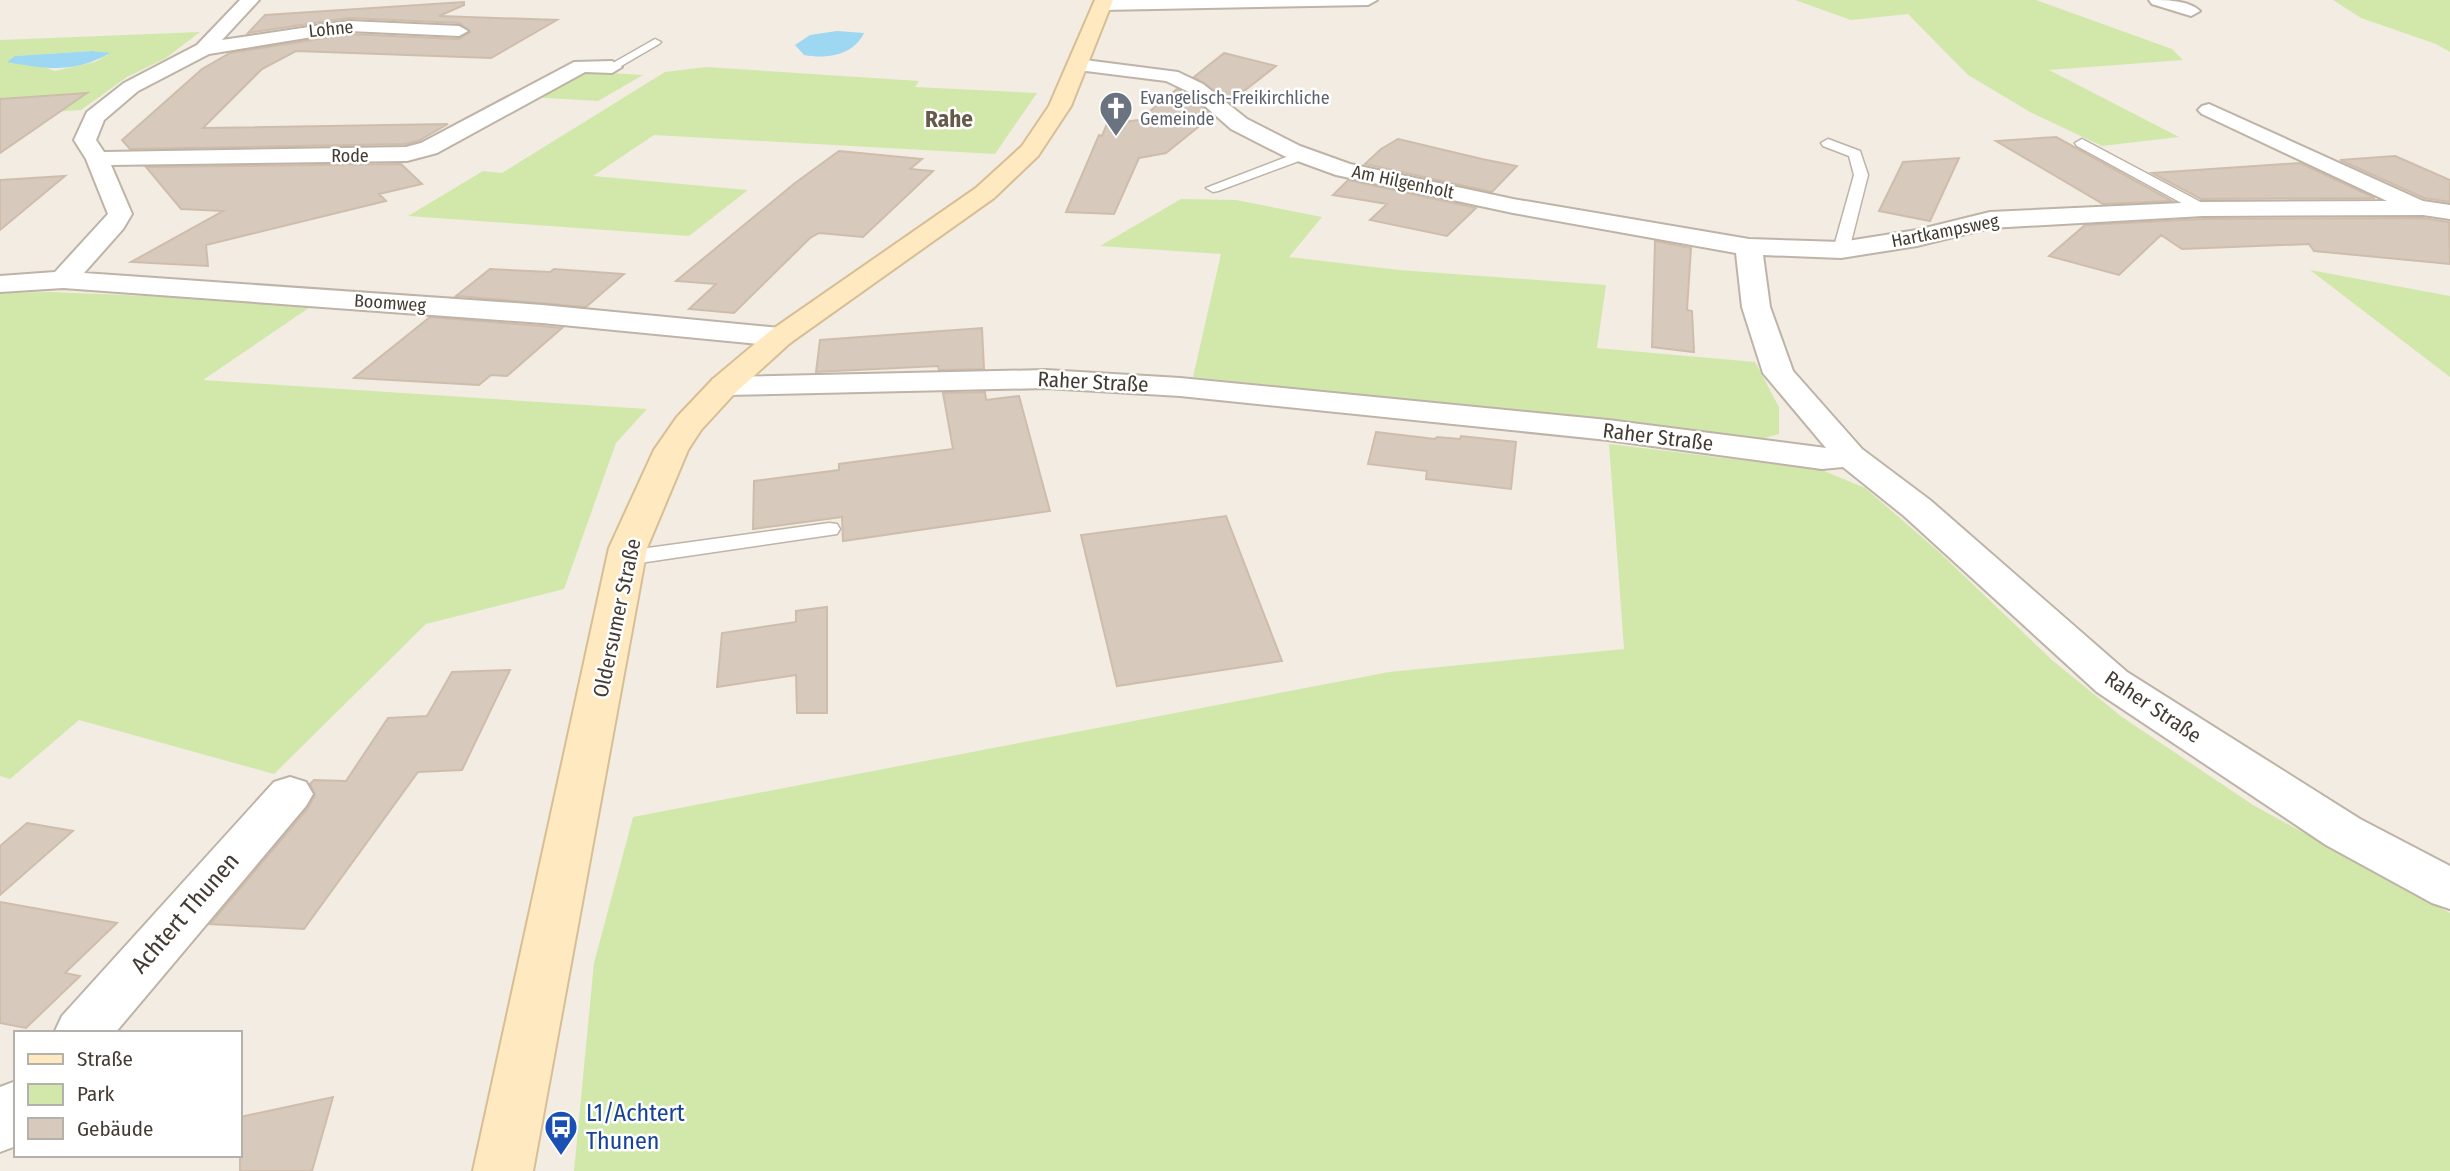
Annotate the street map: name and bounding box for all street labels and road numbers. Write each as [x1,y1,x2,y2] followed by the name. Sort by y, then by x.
[308,16,355,42] street label: Lohne
[331,145,369,167] street label: Rode
[1350,160,1456,204] street label: Am Hilgenholt
[1889,210,2001,252] street label: Hartkampsweg
[353,290,427,317] street label: Boomweg
[1037,366,1149,398] street label: Raher Straße
[1601,417,1715,457] street label: Raher Straße
[587,536,647,700] street label: Oldersumer Straße
[2100,665,2206,749] street label: Raher Straße
[125,847,245,979] street label: Achtert Thunen

